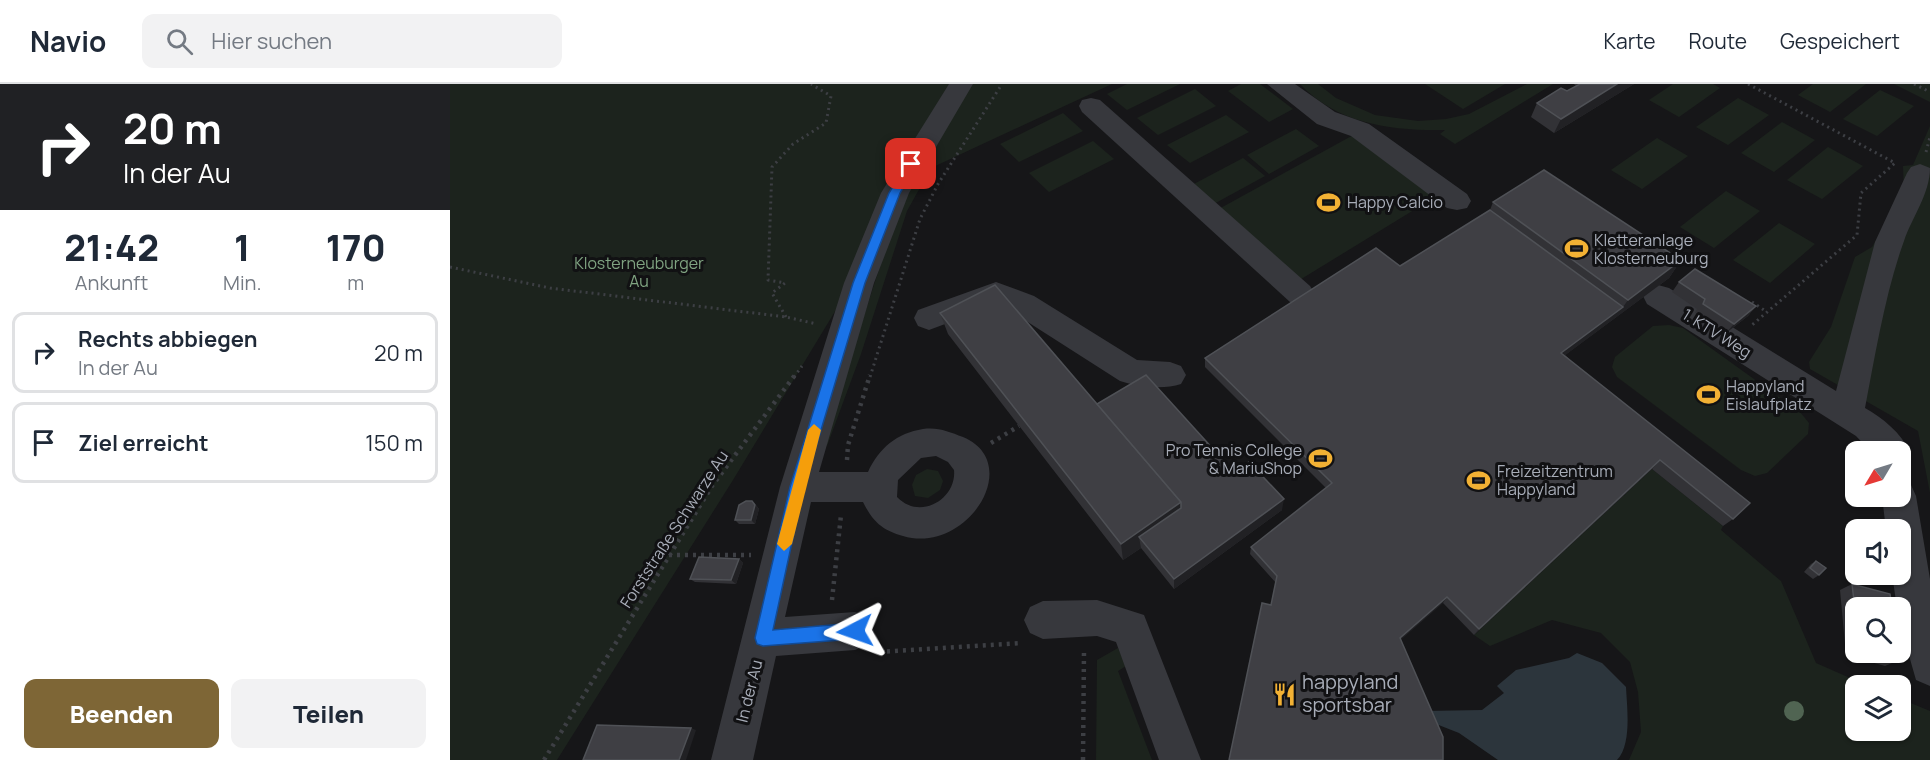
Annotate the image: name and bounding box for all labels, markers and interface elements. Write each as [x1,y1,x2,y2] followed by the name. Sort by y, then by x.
[142,14,562,68] search box
[30,22,106,60] text: Navio
[163,25,196,58] icon: search
[211,26,332,56] text: Hier suchen
[1604,27,1656,55] text: Karte
[1689,27,1747,55] text: Route
[1780,27,1900,55] text: Gespeichert
[123,99,222,157] text: 20 m
[24,108,102,186] icon: right
[885,138,936,189] pin
[894,147,927,180] icon: arrive
[123,154,231,191] text: In der Au
[1316,189,1342,215] sports icon: Happy Calcio
[1347,191,1443,213] place label: Happy Calcio
[64,223,159,272] text: 21:42
[234,223,250,272] text: 1
[326,223,386,272] text: 170
[1594,229,1708,269] place label: Kletteranlage Klosterneuburg
[1563,236,1589,262] sports icon: Kletteranlage Klosterneuburg
[574,252,704,292] park label: Klosterneuburger Au
[75,269,148,296] text: Ankunft
[223,269,262,296] text: Min.
[347,269,364,296] text: m
[1678,303,1756,363] street label: 1. KTV Weg
[78,324,257,354] text: Rechts abbiegen
[27,336,60,369] icon: right
[374,338,423,368] text: 20 m
[78,354,158,381] text: In der Au
[1726,375,1812,415] place label: Happyland Eislaufplatz
[1695,382,1721,408] sports icon: Happyland Eislaufplatz
[27,426,60,459] icon: arrive
[78,428,209,458] text: Ziel erreicht
[365,428,423,458] text: 150 m
[1166,439,1302,479] place label: Pro Tennis College & MariuShop
[1845,441,1911,507] north arrow
[1845,441,1911,741] map controls
[615,446,733,612] street label: Forststraße Schwarze Au
[1307,446,1333,472] sports icon: Pro Tennis College & MariuShop
[1497,460,1613,500] place label: Freizeitzentrum Happyland
[1466,467,1492,493] sports icon: Freizeitzentrum Happyland
[1845,519,1911,585] button: sound
[1845,597,1911,663] button: search
[823,599,887,663] position arrow
[731,657,767,725] street label: In der Au
[1302,668,1398,718] place label: happyland sportsbar
[1845,675,1911,741] button: layers
[24,679,219,748] button: Beenden
[231,679,426,748] button: Teilen
[1271,681,1297,707] restaurant icon: happyland sportsbar

